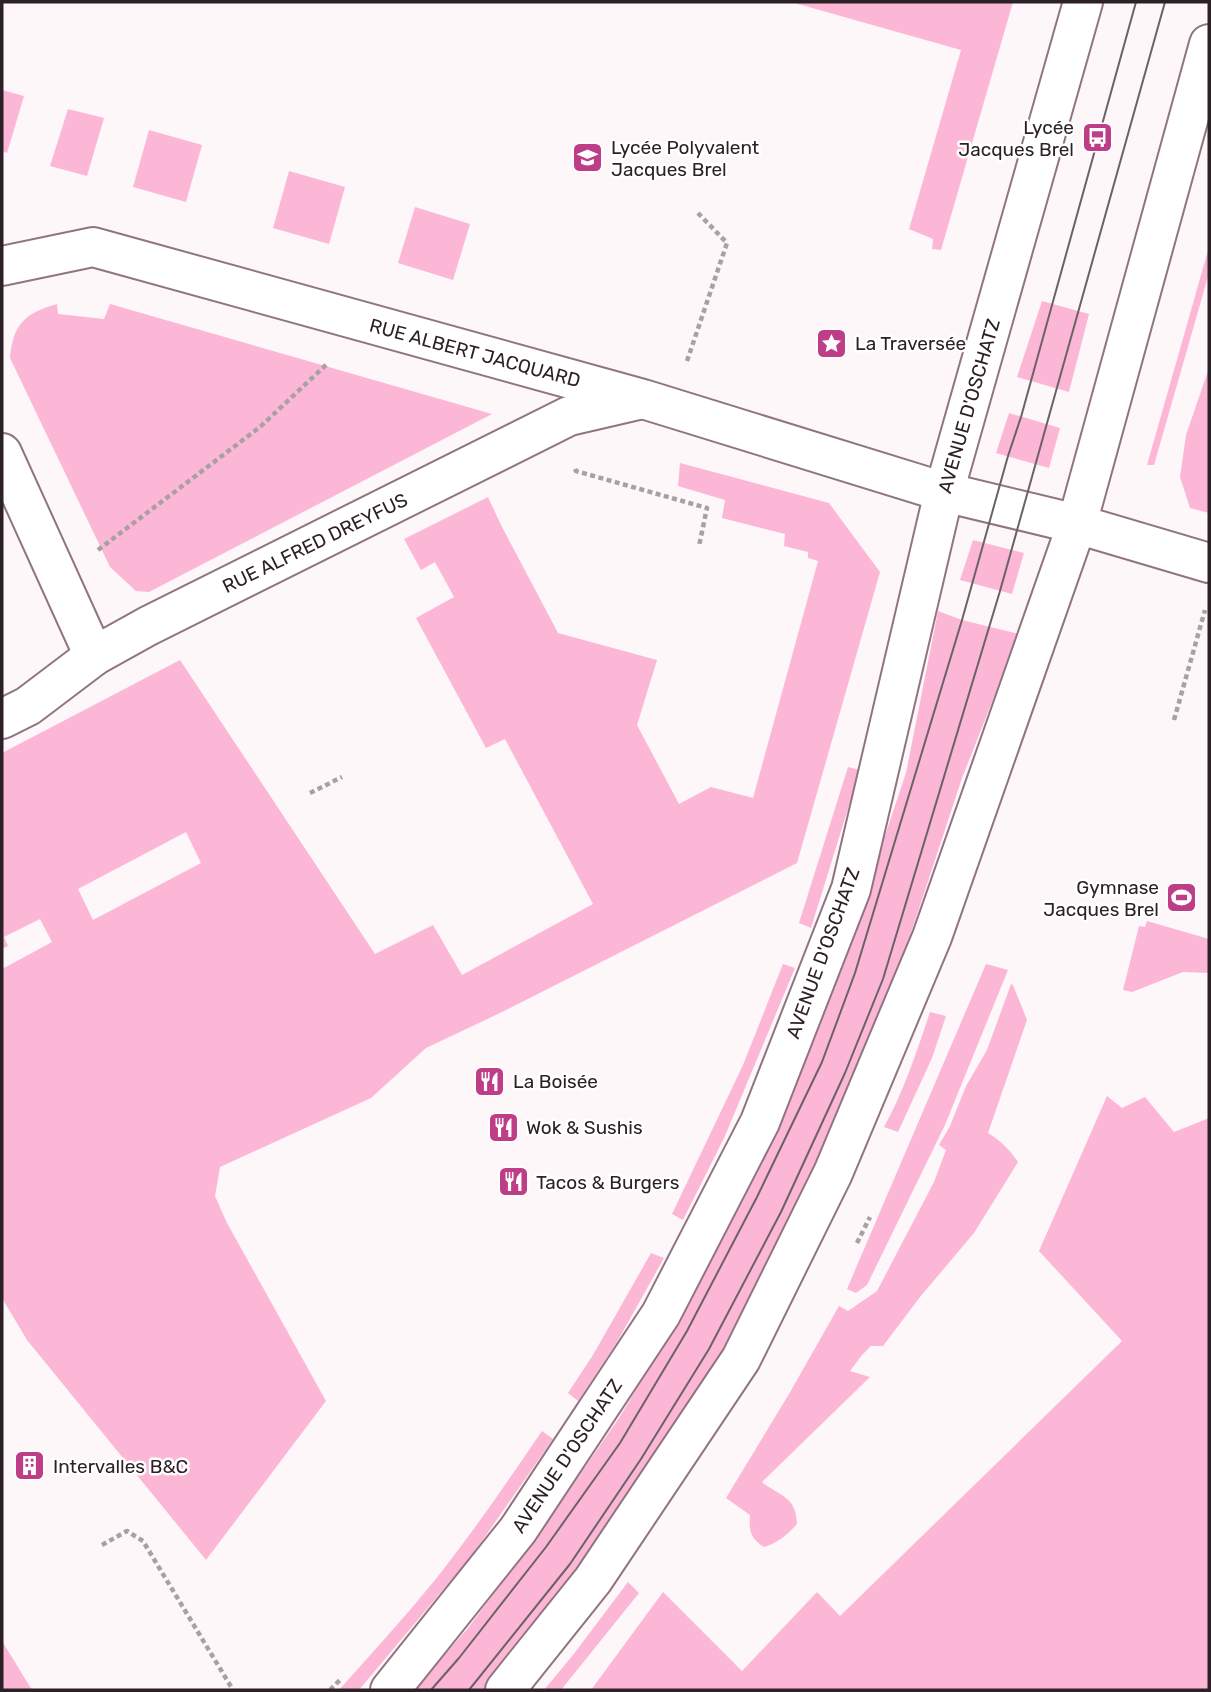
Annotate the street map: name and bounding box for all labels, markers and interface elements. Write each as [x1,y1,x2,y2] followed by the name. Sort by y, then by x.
[958,116,1074,161] place label: Lycée Jacques Brel
[1080,121,1114,155] bus stop icon: Lycée Jacques Brel
[611,136,760,181] place label: Lycée Polyvalent Jacques Brel
[571,141,605,175] school or university icon: Lycée Polyvalent Jacques Brel
[367,314,583,392] street label: RUE ALBERT JACQUARD
[933,316,1005,496] street label: AVENUE D'OSCHATZ
[815,326,849,360] place icon: La Traversée
[855,332,966,355] place label: La Traversée
[219,488,411,598] street label: RUE ALFRED DREYFUS
[781,864,865,1042] street label: AVENUE D'OSCHATZ
[1043,876,1159,921] place label: Gymnase Jacques Brel
[1165,881,1199,915] sports icon: Gymnase Jacques Brel
[473,1064,507,1098] restaurant icon: La Boisée
[513,1070,598,1093] place label: La Boisée
[486,1110,520,1144] restaurant icon: Wok & Sushis
[526,1116,643,1139] place label: Wok & Sushis
[496,1165,530,1199] restaurant icon: Tacos & Burgers
[536,1171,679,1194] place label: Tacos & Burgers
[507,1375,627,1537] street label: AVENUE D'OSCHATZ
[13,1449,47,1483] building icon: Intervalles B&C
[53,1455,188,1478] place label: Intervalles B&C

